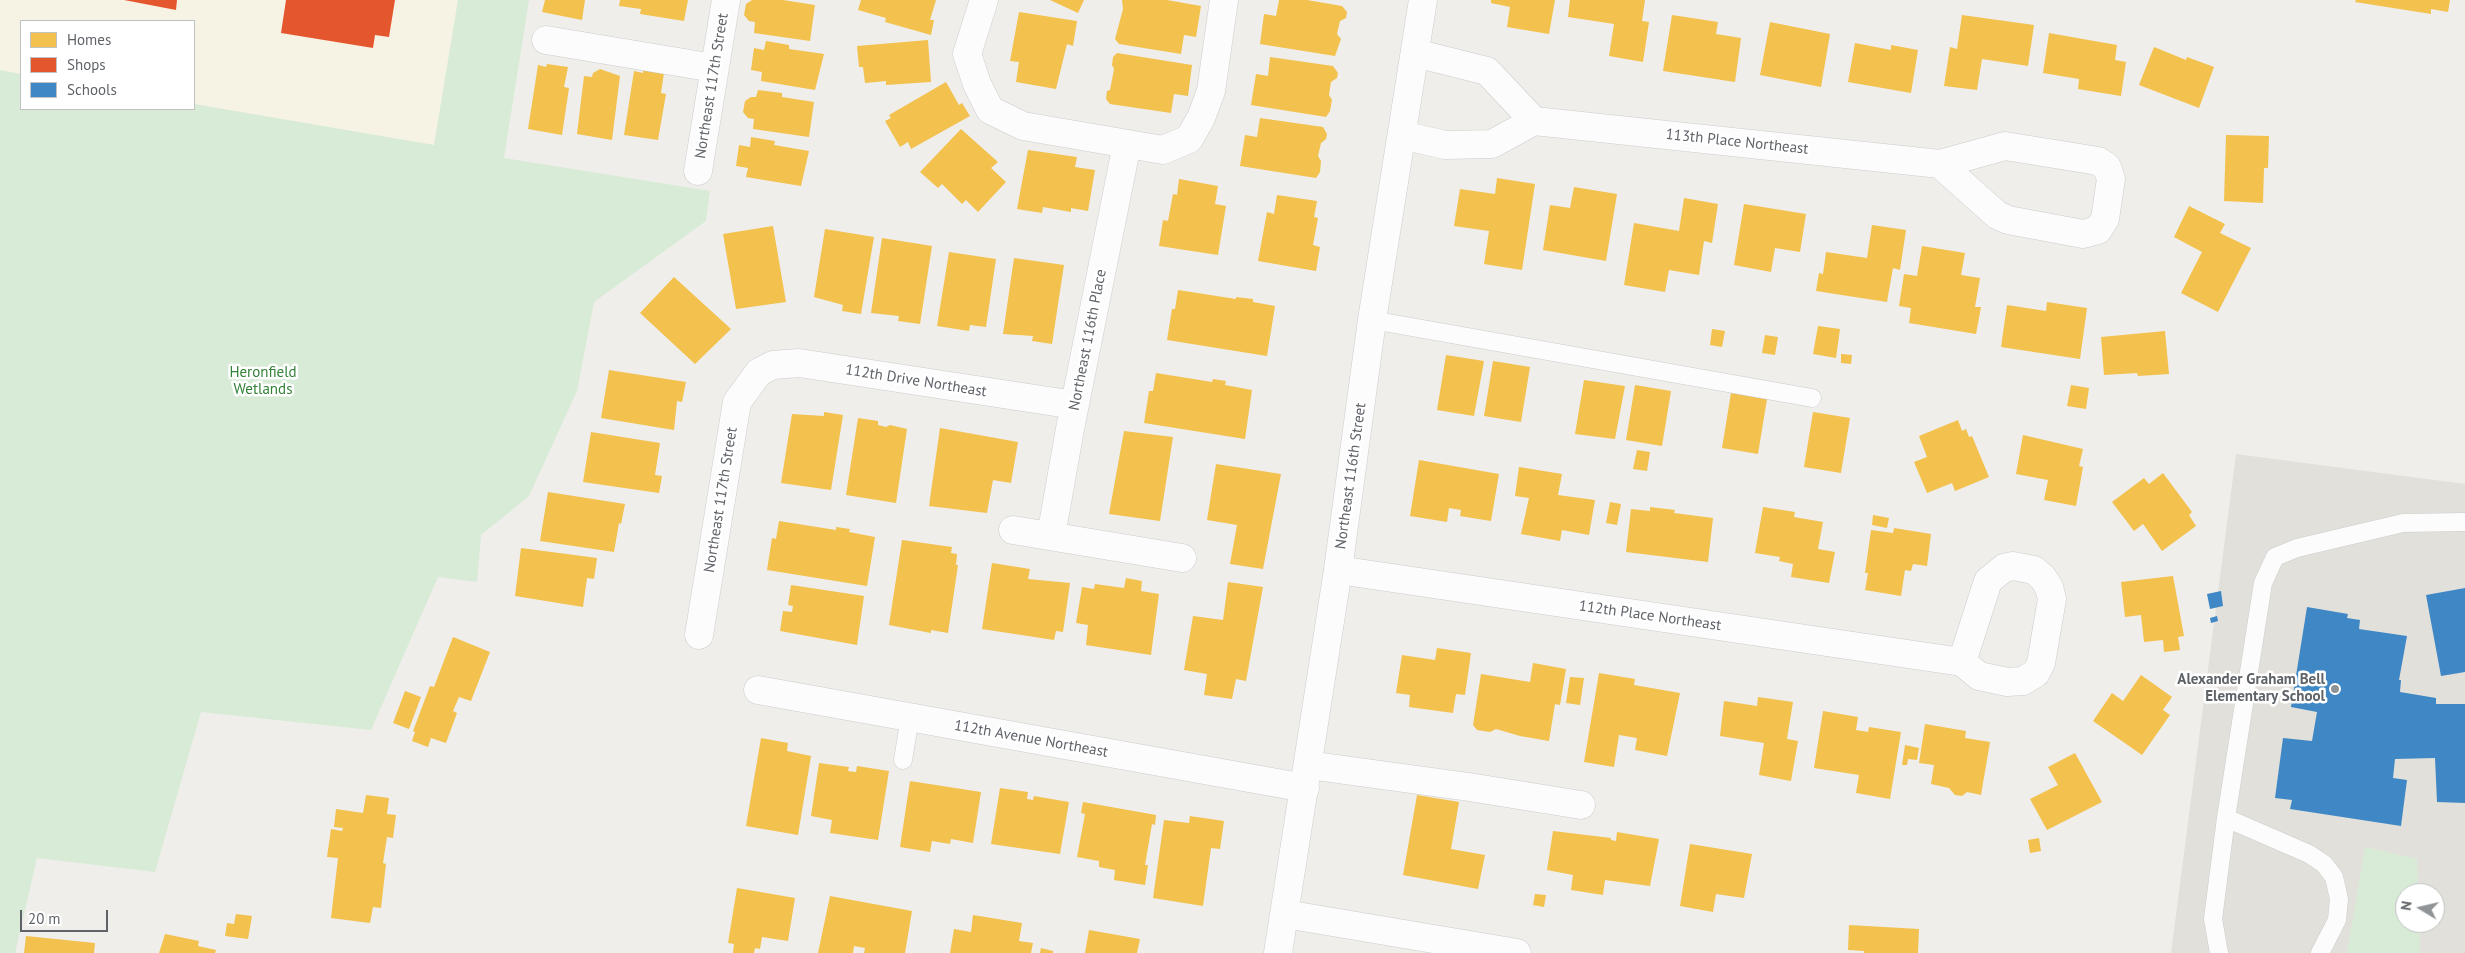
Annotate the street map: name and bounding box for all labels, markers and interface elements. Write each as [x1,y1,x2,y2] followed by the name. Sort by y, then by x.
[692,12,732,160] street label: Northeast 117th Street
[20,20,195,110] legend
[67,30,111,49] text: Homes
[67,55,106,74] text: Shops
[67,80,117,99] text: Schools
[1665,126,1809,158] street label: 113th Place Northeast
[1065,268,1111,412] street label: Northeast 116th Place
[844,361,988,401] street label: 112th Drive Northeast
[229,364,297,399] park label: Heronfield Wetlands
[1332,402,1370,550] street label: Northeast 116th Street
[701,426,741,574] street label: Northeast 117th Street
[1578,597,1722,635] street label: 112th Place Northeast
[2177,671,2325,706] place label: Alexander Graham Bell Elementary School
[2329,683,2341,695] marker: Alexander Graham Bell Elementary School
[953,717,1109,761] street label: 112th Avenue Northeast
[2395,883,2445,933] north arrow
[22,900,110,932] scale bar
[2397,900,2416,912] text: N
[28,909,61,928] text: 20 m

